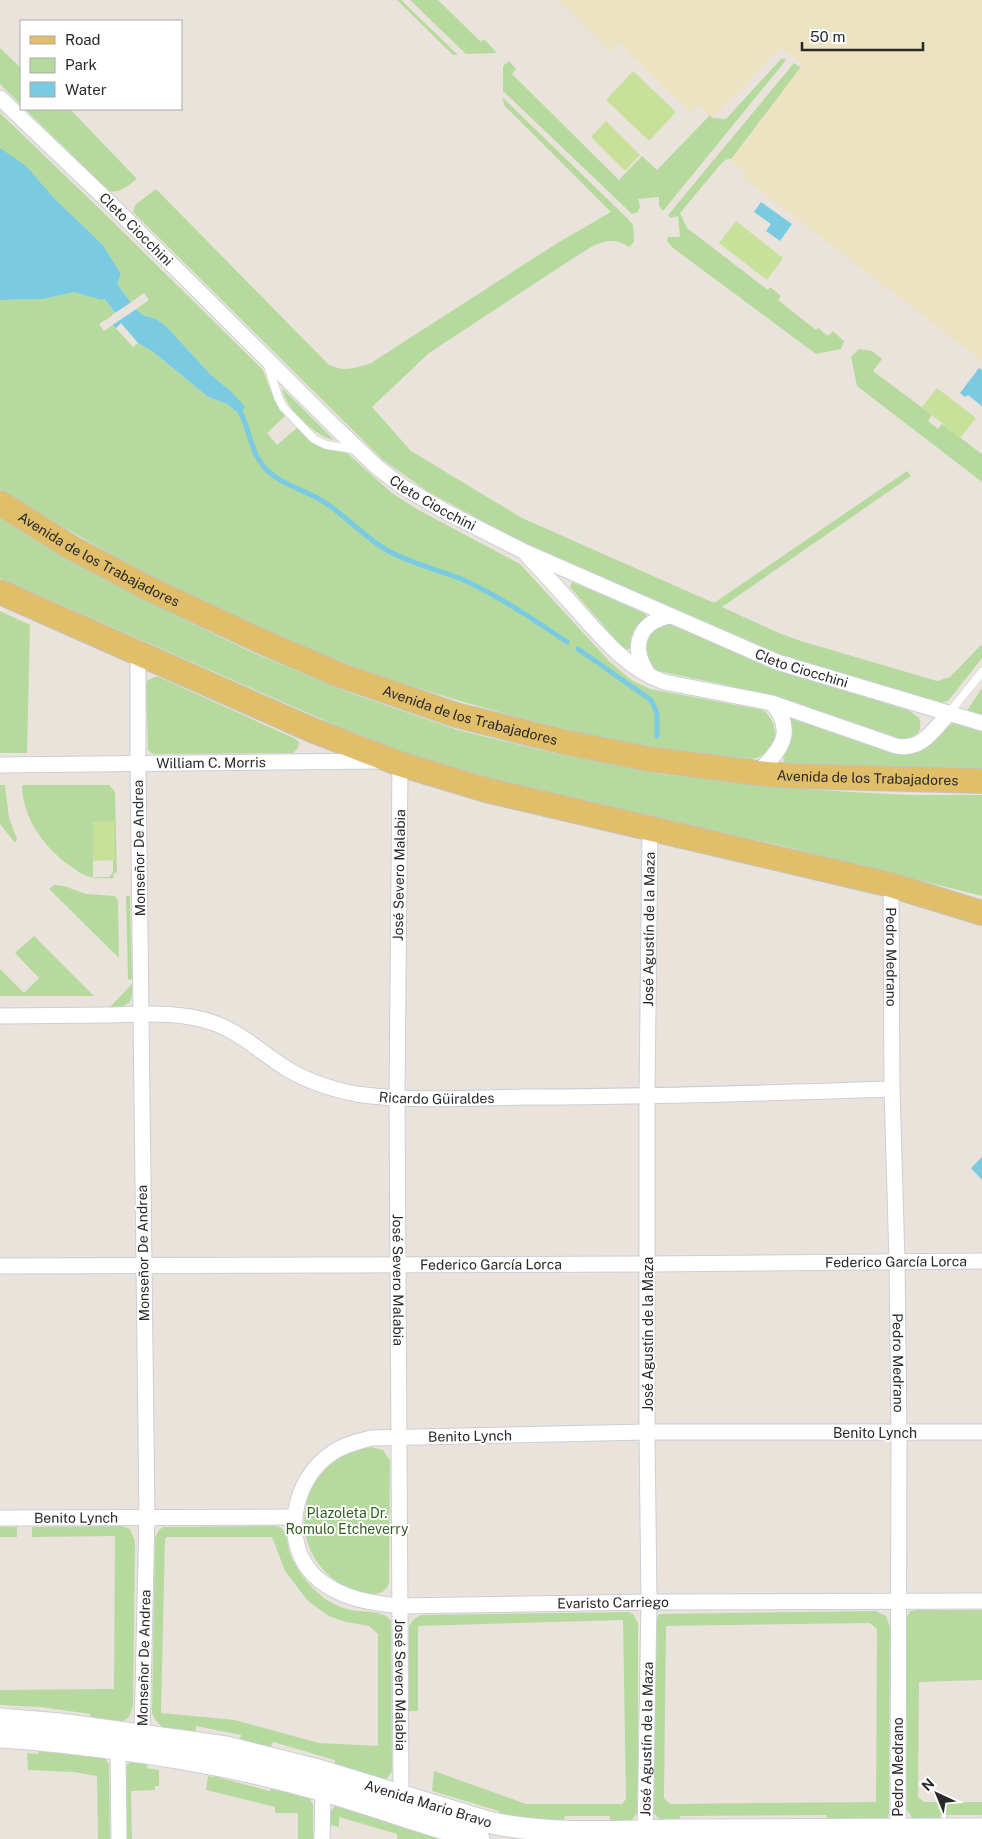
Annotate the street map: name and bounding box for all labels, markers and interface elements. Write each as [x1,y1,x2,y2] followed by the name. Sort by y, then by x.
[20,20,182,110] legend
[802,20,923,52] scale bar
[810,28,845,45] text: 50 m
[65,31,101,48] text: Road
[65,56,97,73] text: Park
[65,81,107,98] text: Water
[96,189,176,269] street label: Cleto Ciocchini
[386,472,479,534] street label: Cleto Ciocchini
[15,509,182,610] street label: Avenida de los Trabajadores
[753,645,850,691] street label: Cleto Ciocchini
[380,682,559,748] street label: Avenida de los Trabajadores
[156,754,266,771] street label: William C. Morris
[776,767,959,788] street label: Avenida de los Trabajadores
[130,780,148,916] street label: Monseñor De Andrea
[390,809,408,941] street label: José Severo Malabia
[640,852,658,1007] street label: José Agustín de la Maza
[883,907,900,1007] street label: Pedro Medrano
[378,1089,495,1107] street label: Ricardo Güiraldes
[134,1185,152,1321] street label: Monseñor De Andrea
[390,1214,406,1346] street label: José Severo Malabia
[825,1253,967,1270] street label: Federico García Lorca
[420,1256,562,1273] street label: Federico García Lorca
[640,1257,656,1411] street label: José Agustín de la Maza
[890,1313,907,1413] street label: Pedro Medrano
[833,1425,917,1441] street label: Benito Lynch
[428,1427,512,1445] street label: Benito Lynch
[285,1505,409,1537] park label: Plazoleta Dr. Romulo Etcheverry
[34,1510,118,1526] street label: Benito Lynch
[134,1589,153,1726] street label: Monseñor De Andrea
[557,1594,669,1611] street label: Evaristo Carriego
[392,1619,409,1751] street label: José Severo Malabia
[637,1661,656,1817] street label: José Agustín de la Maza
[890,1717,906,1817] street label: Pedro Medrano
[912,1769,962,1819] north arrow
[918,1775,937,1794] text: N
[363,1777,494,1831] street label: Avenida Mario Bravo

